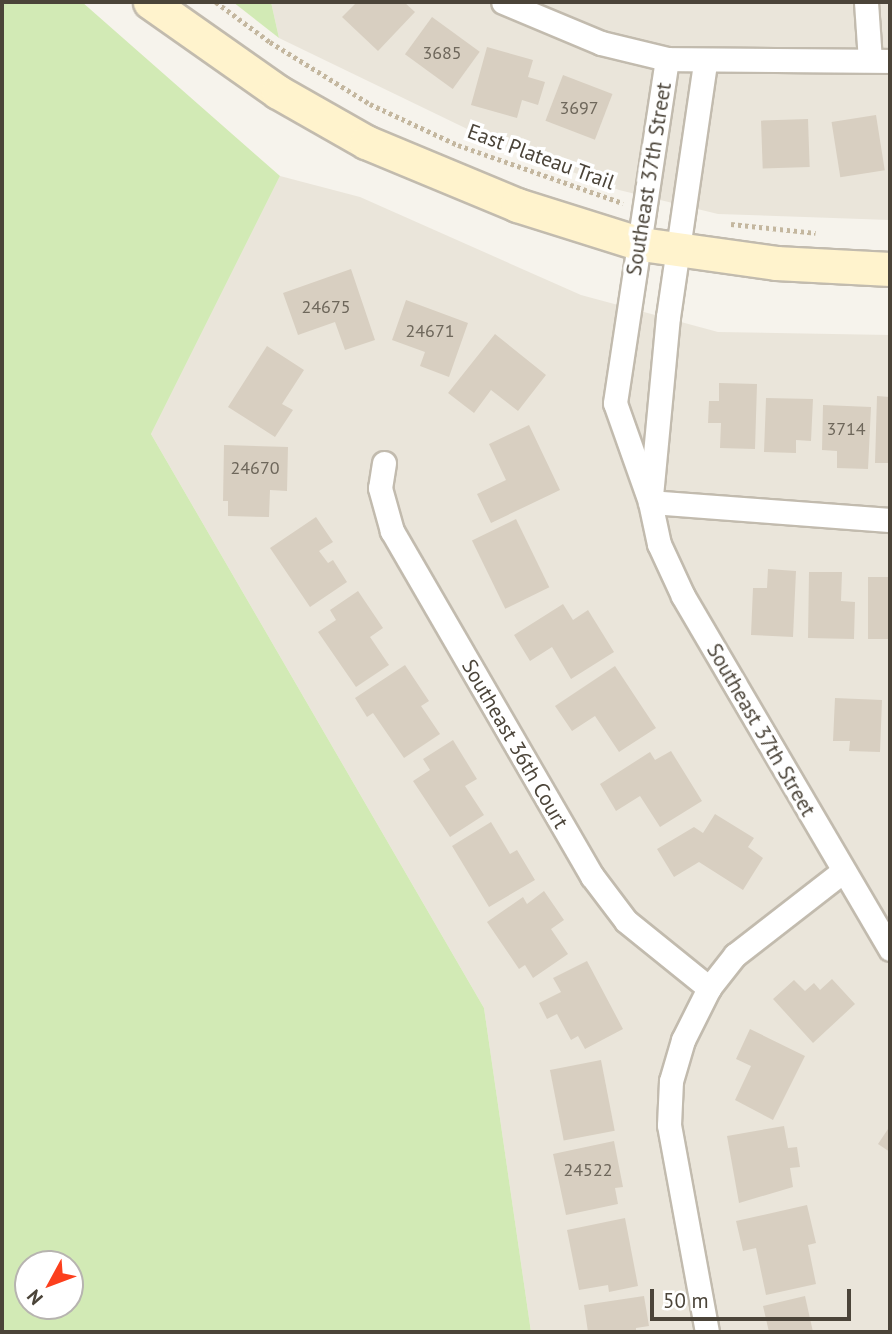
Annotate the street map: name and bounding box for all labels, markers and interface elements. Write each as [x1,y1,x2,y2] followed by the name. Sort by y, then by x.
[422,42,462,64] house number: 3685
[621,81,677,277] street label: Southeast 37th Street
[559,97,599,119] house number: 3697
[464,119,618,195] street label: East Plateau Trail
[301,296,351,318] house number: 24675
[405,320,455,342] house number: 24671
[826,418,866,440] house number: 3714
[230,457,280,479] house number: 24670
[701,639,821,821] street label: Southeast 37th Street
[456,655,574,833] street label: Southeast 36th Court
[563,1159,613,1181] house number: 24522
[14,1250,84,1320] north arrow
[654,1274,855,1318] scale bar
[22,1285,48,1310] text: N
[663,1287,709,1314] text: 50 m

